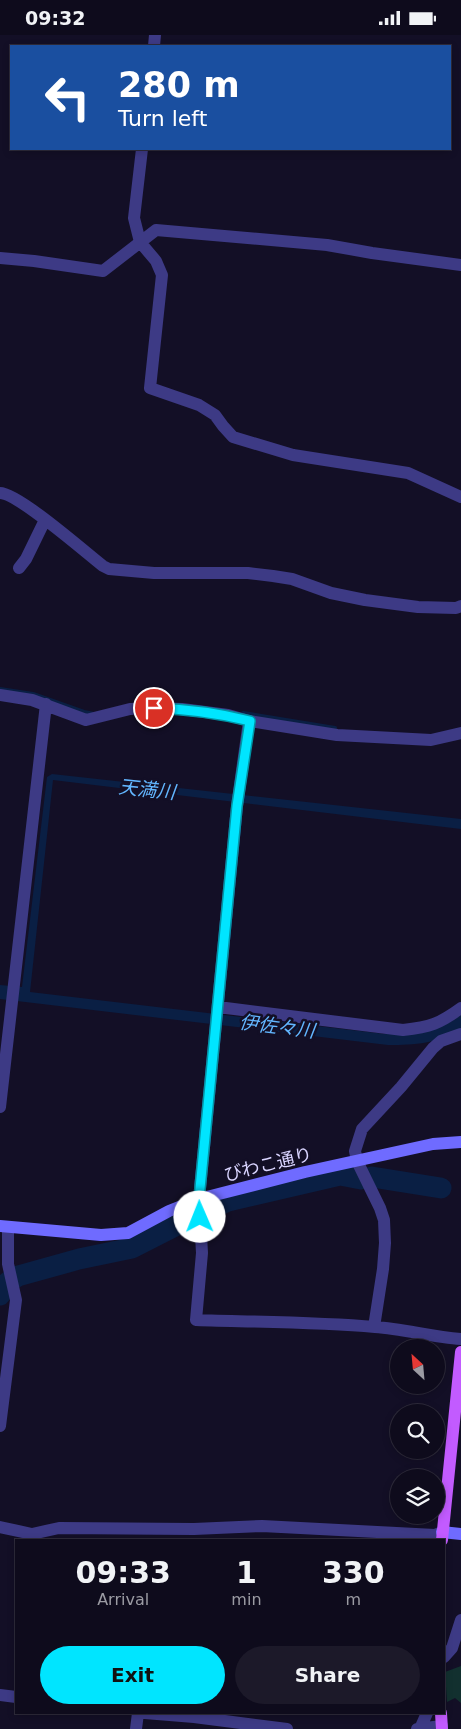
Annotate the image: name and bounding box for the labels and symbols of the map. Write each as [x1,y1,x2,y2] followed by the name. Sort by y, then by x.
[133,687,175,729] pin
[117,775,178,803] water label: 天満川
[238,1010,318,1042] water label: 伊佐々川
[222,1143,314,1185] street label: びわこ通り
[173,1190,225,1242] position arrow
[390,1339,445,1394] north arrow

